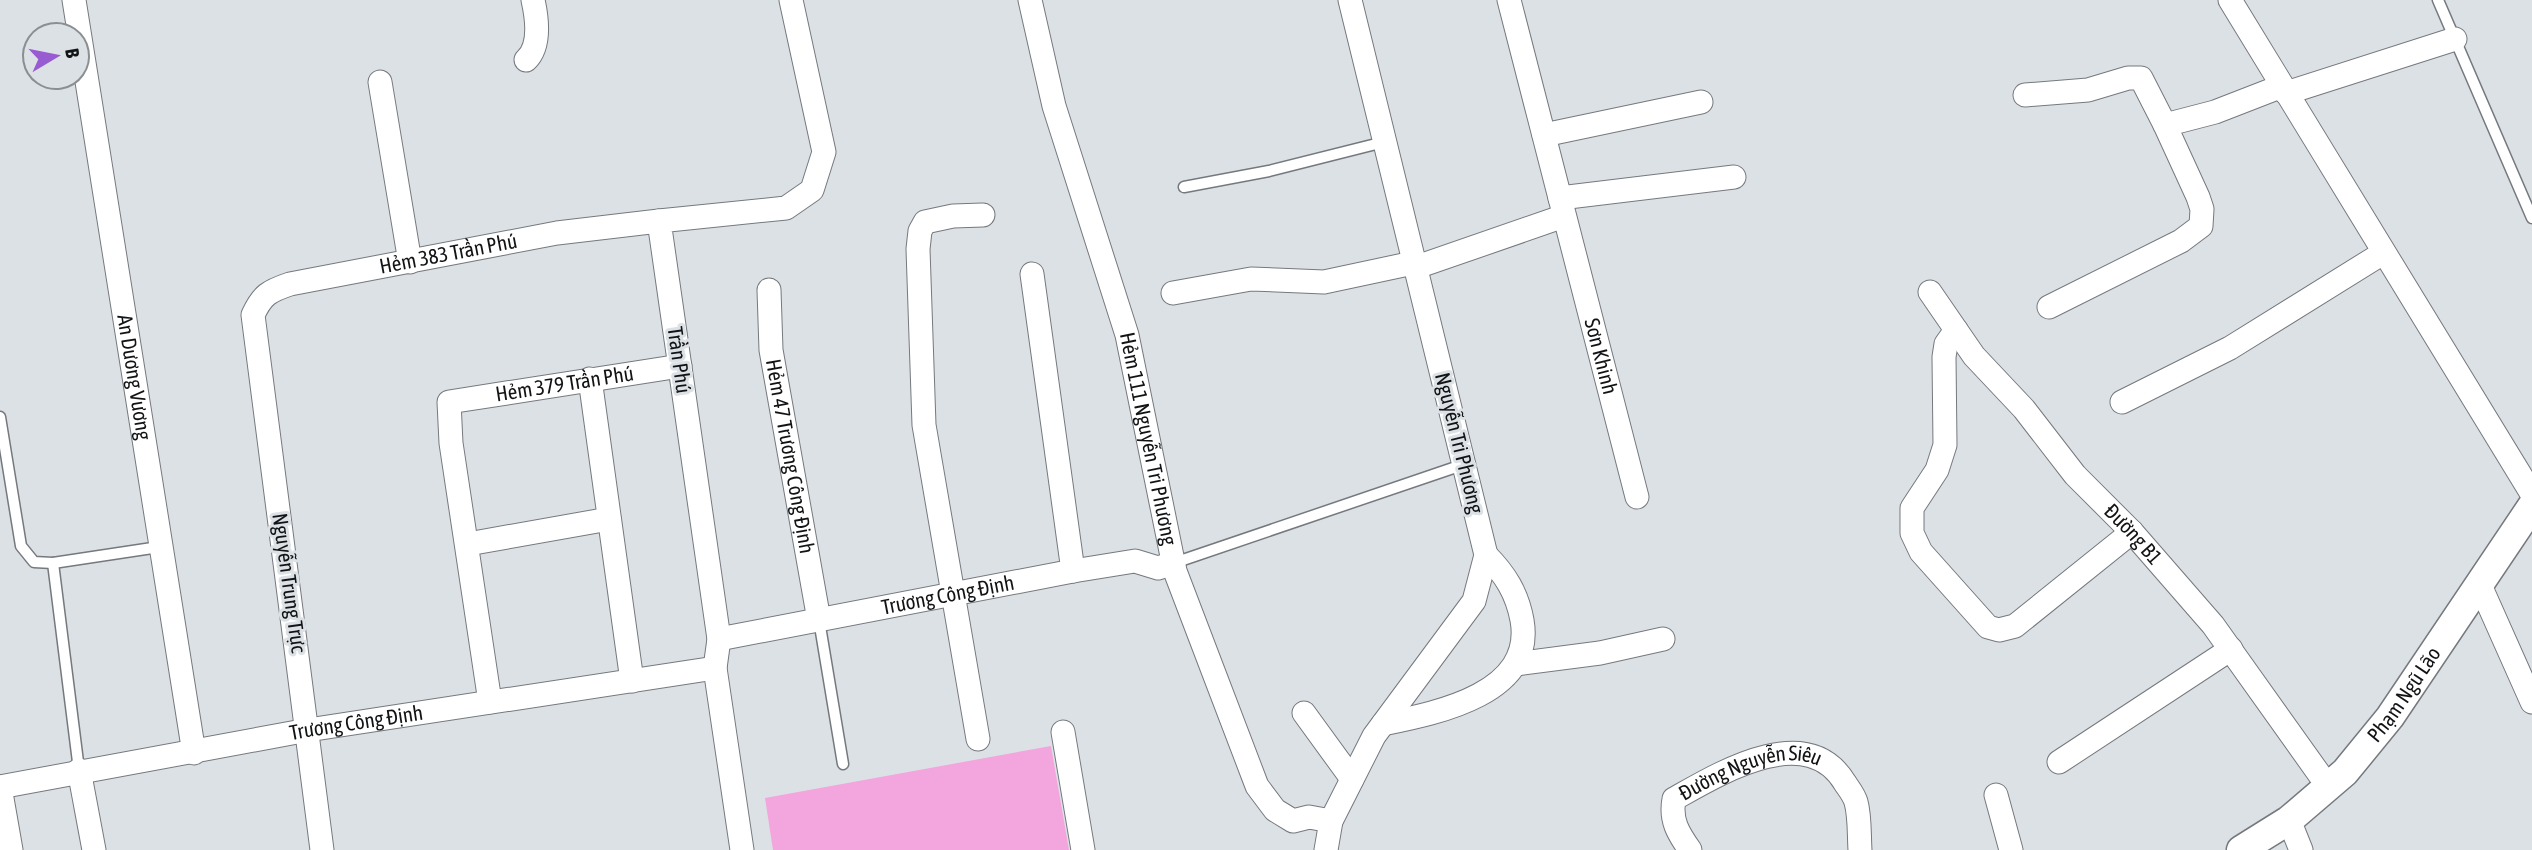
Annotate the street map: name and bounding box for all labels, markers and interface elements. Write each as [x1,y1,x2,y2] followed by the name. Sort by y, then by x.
[21,21,91,91] north arrow
[61,47,84,59] text: B
[377,228,519,278] street label: Hẻm 383 Trần Phú
[113,313,157,441] street label: An Dương Vương
[1580,316,1623,397] street label: Sơn Khinh
[663,325,697,395] street label: Trần Phú
[1116,330,1182,547] street label: Hẻm 111 Nguyễn Tri Phương
[762,357,820,555] street label: Hẻm 47 Trương Công Định
[494,360,635,406] street label: Hẻm 379 Trần Phú
[1431,370,1489,516] street label: Nguyễn Tri Phương
[2100,498,2168,569] street label: Đường B1
[268,511,312,655] street label: Nguyễn Trung Trực
[879,570,1016,619] street label: Trương Công Định
[2362,642,2445,746] street label: Phạm Ngũ Lão
[287,700,424,744] street label: Trương Công Định
[1674,740,1826,805] street label: Đường Nguyễn Siêu

